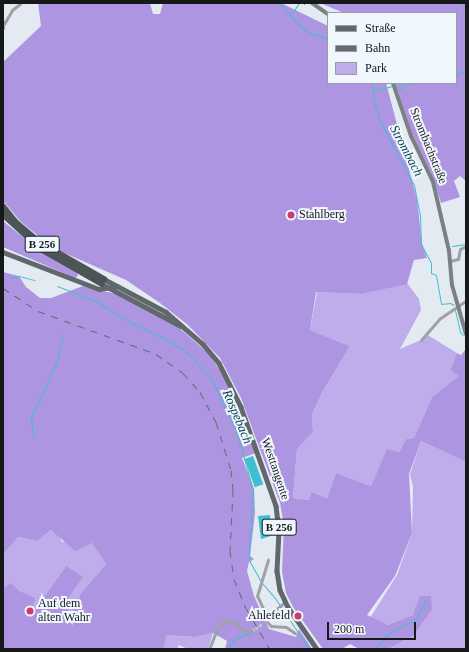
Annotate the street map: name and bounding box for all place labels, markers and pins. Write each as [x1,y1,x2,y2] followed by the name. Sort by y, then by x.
[299,208,345,222] place label: Stahlberg
[286,210,296,220] marker: Stahlberg
[38,597,90,625] place label: Auf dem alten Wahr
[25,606,35,616] marker: Auf dem alten Wahr
[248,609,290,623] place label: Ahlefeld
[293,611,303,621] marker: Ahlefeld

